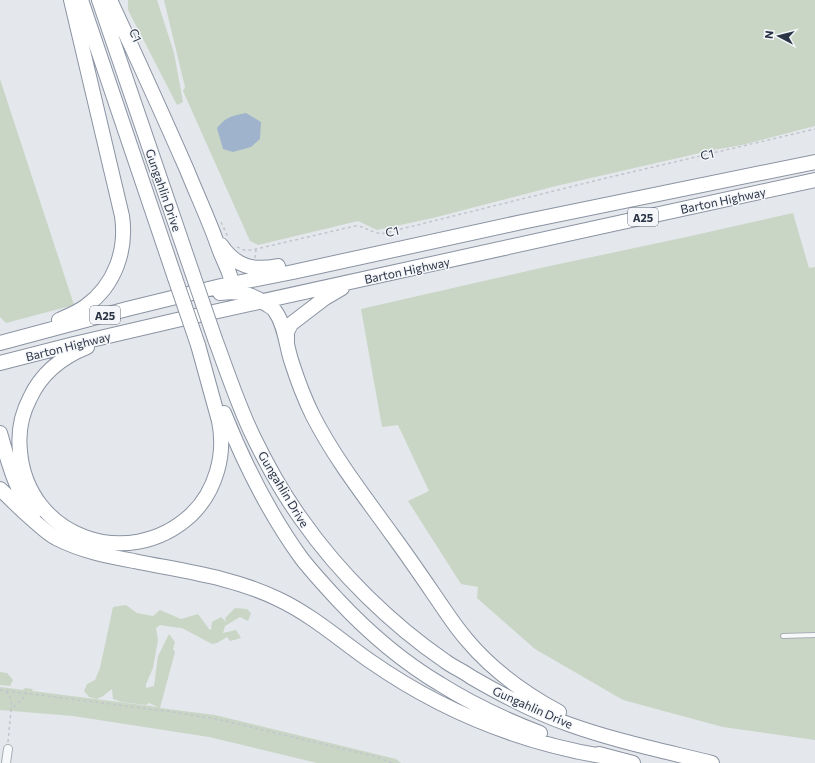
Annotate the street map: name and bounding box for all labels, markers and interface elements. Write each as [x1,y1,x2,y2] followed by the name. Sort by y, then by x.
[759,16,799,56] north arrow
[127,26,145,44] street label: C1
[762,30,776,40] text: N
[699,146,715,162] street label: C1
[143,147,185,233] street label: Gungahlin Drive
[679,184,767,216] street label: Barton Highway
[628,208,658,226] road number: A25
[384,223,400,239] street label: C1
[363,254,451,286] street label: Barton Highway
[90,306,120,324] road number: A25
[24,329,112,363] street label: Barton Highway
[256,448,312,530] street label: Gungahlin Drive
[491,683,575,731] street label: Gungahlin Drive

